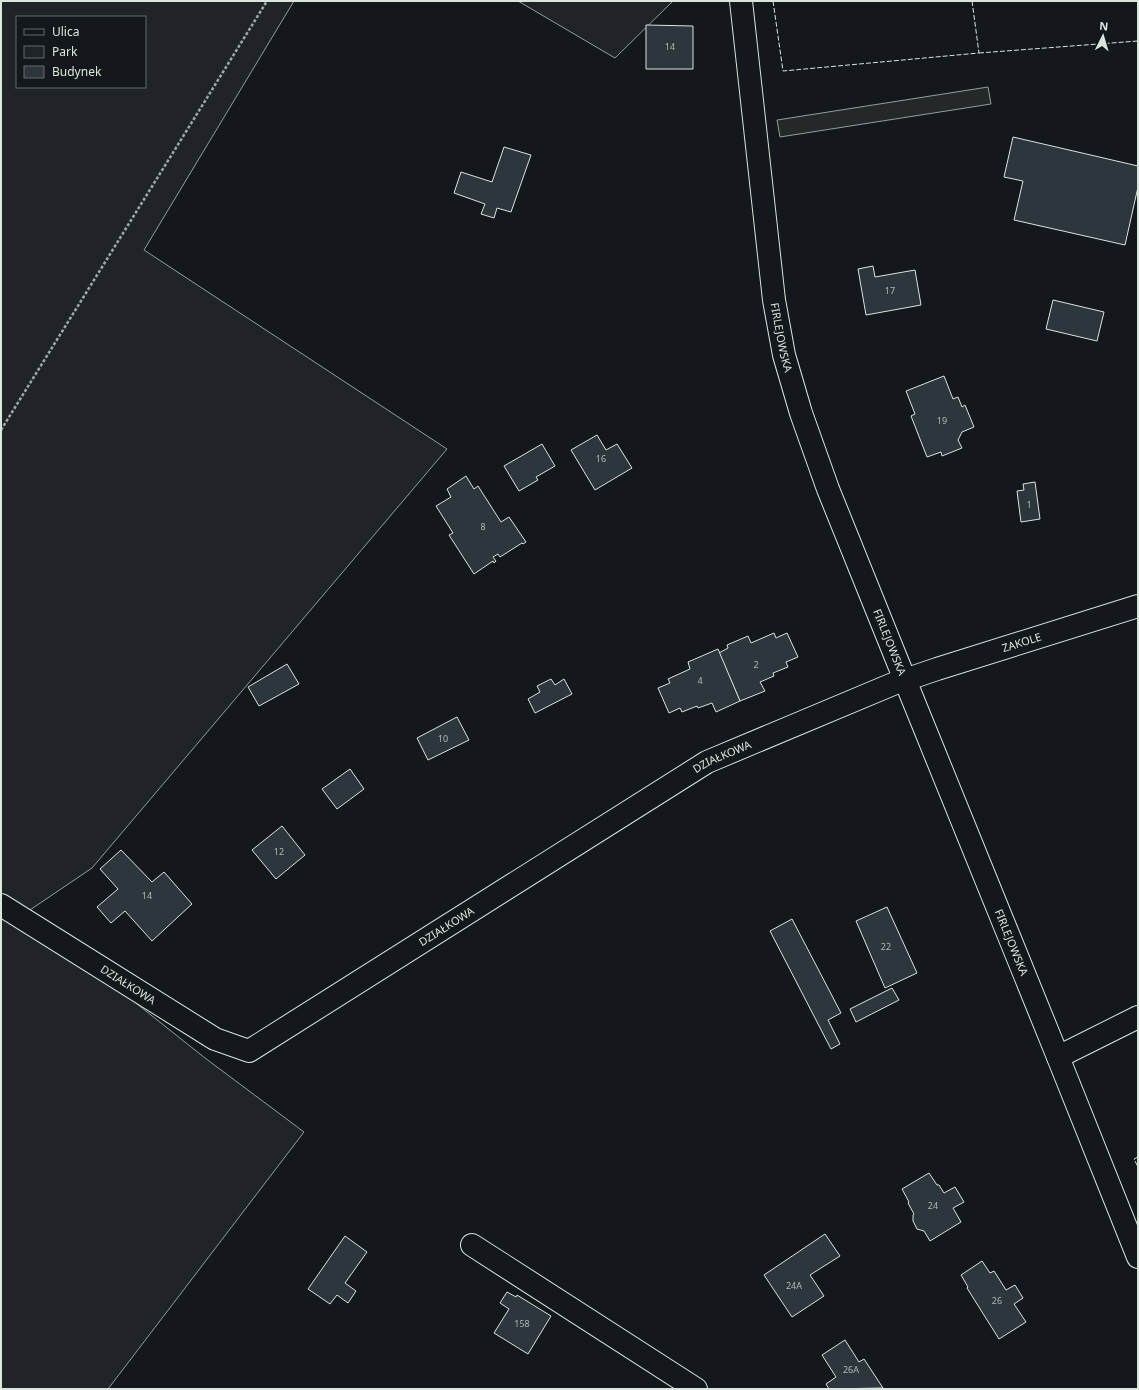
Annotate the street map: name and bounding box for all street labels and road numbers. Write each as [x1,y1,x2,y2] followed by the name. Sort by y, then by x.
[768,301,797,375] street label: FIRLEJOWSKA
[870,607,911,678] street label: FIRLEJOWSKA
[1000,629,1043,655] street label: ZAKOLE
[690,736,754,776] street label: DZIAŁKOWA
[416,902,477,949] street label: DZIAŁKOWA
[992,907,1033,979] street label: FIRLEJOWSKA
[98,961,160,1008] street label: DZIAŁKOWA

